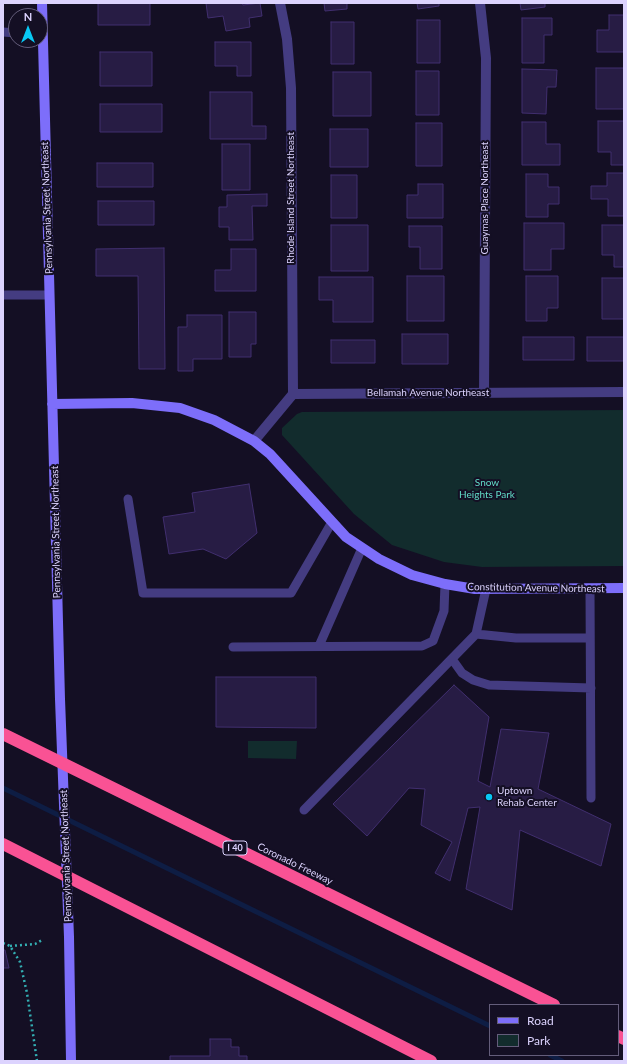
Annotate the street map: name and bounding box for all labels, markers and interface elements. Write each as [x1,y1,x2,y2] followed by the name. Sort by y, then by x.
[8,8,48,48] north arrow
[24,10,32,23] text: N
[285,132,297,264] street label: Rhode Island Street Northeast
[39,142,55,274] street label: Pennsylvania Street Northeast
[479,142,491,254] street label: Guaymas Place Northeast
[367,387,489,399] street label: Bellamah Avenue Northeast
[49,466,63,598] street label: Pennsylvania Street Northeast
[459,477,515,500] park label: Snow Heights Park
[467,581,605,595] street label: Constitution Avenue Northeast
[497,785,557,808] place label: Uptown Rehab Center
[58,790,74,922] street label: Pennsylvania Street Northeast
[484,792,494,802] marker: Uptown Rehab Center
[255,840,335,888] street label: Coronado Freeway
[223,841,247,855] road number: I 40
[489,1004,619,1056] legend
[527,1013,554,1028] text: Road
[527,1033,550,1048] text: Park

